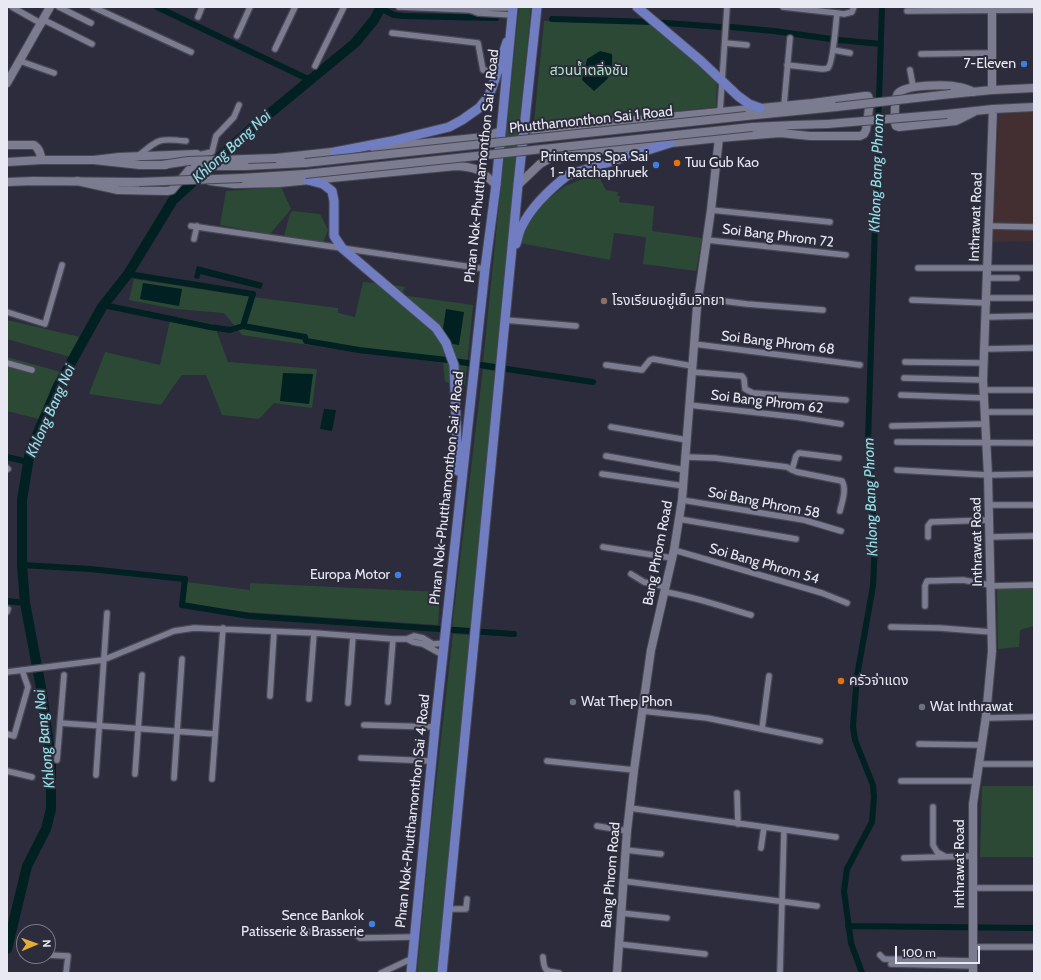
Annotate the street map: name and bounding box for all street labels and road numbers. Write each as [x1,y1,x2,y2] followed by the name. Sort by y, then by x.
[461,48,503,284] street label: Phran Nok-Phutthamonthon Sai 4 Road
[508,103,674,137] street label: Phutthamonthon Sai 1 Road
[966,172,986,262] street label: Inthrawat Road
[721,221,835,251] street label: Soi Bang Phrom 72
[720,328,836,358] street label: Soi Bang Phrom 68
[426,370,468,606] street label: Phran Nok-Phutthamonthon Sai 4 Road
[710,387,824,417] street label: Soi Bang Phrom 62
[706,484,822,522] street label: Soi Bang Phrom 58
[968,497,986,587] street label: Inthrawat Road
[640,499,676,607] street label: Bang Phrom Road
[707,540,821,588] street label: Soi Bang Phrom 54
[392,693,434,929] street label: Phran Nok-Phutthamonthon Sai 4 Road
[952,819,968,909] street label: Inthrawat Road
[598,821,624,929] street label: Bang Phrom Road

